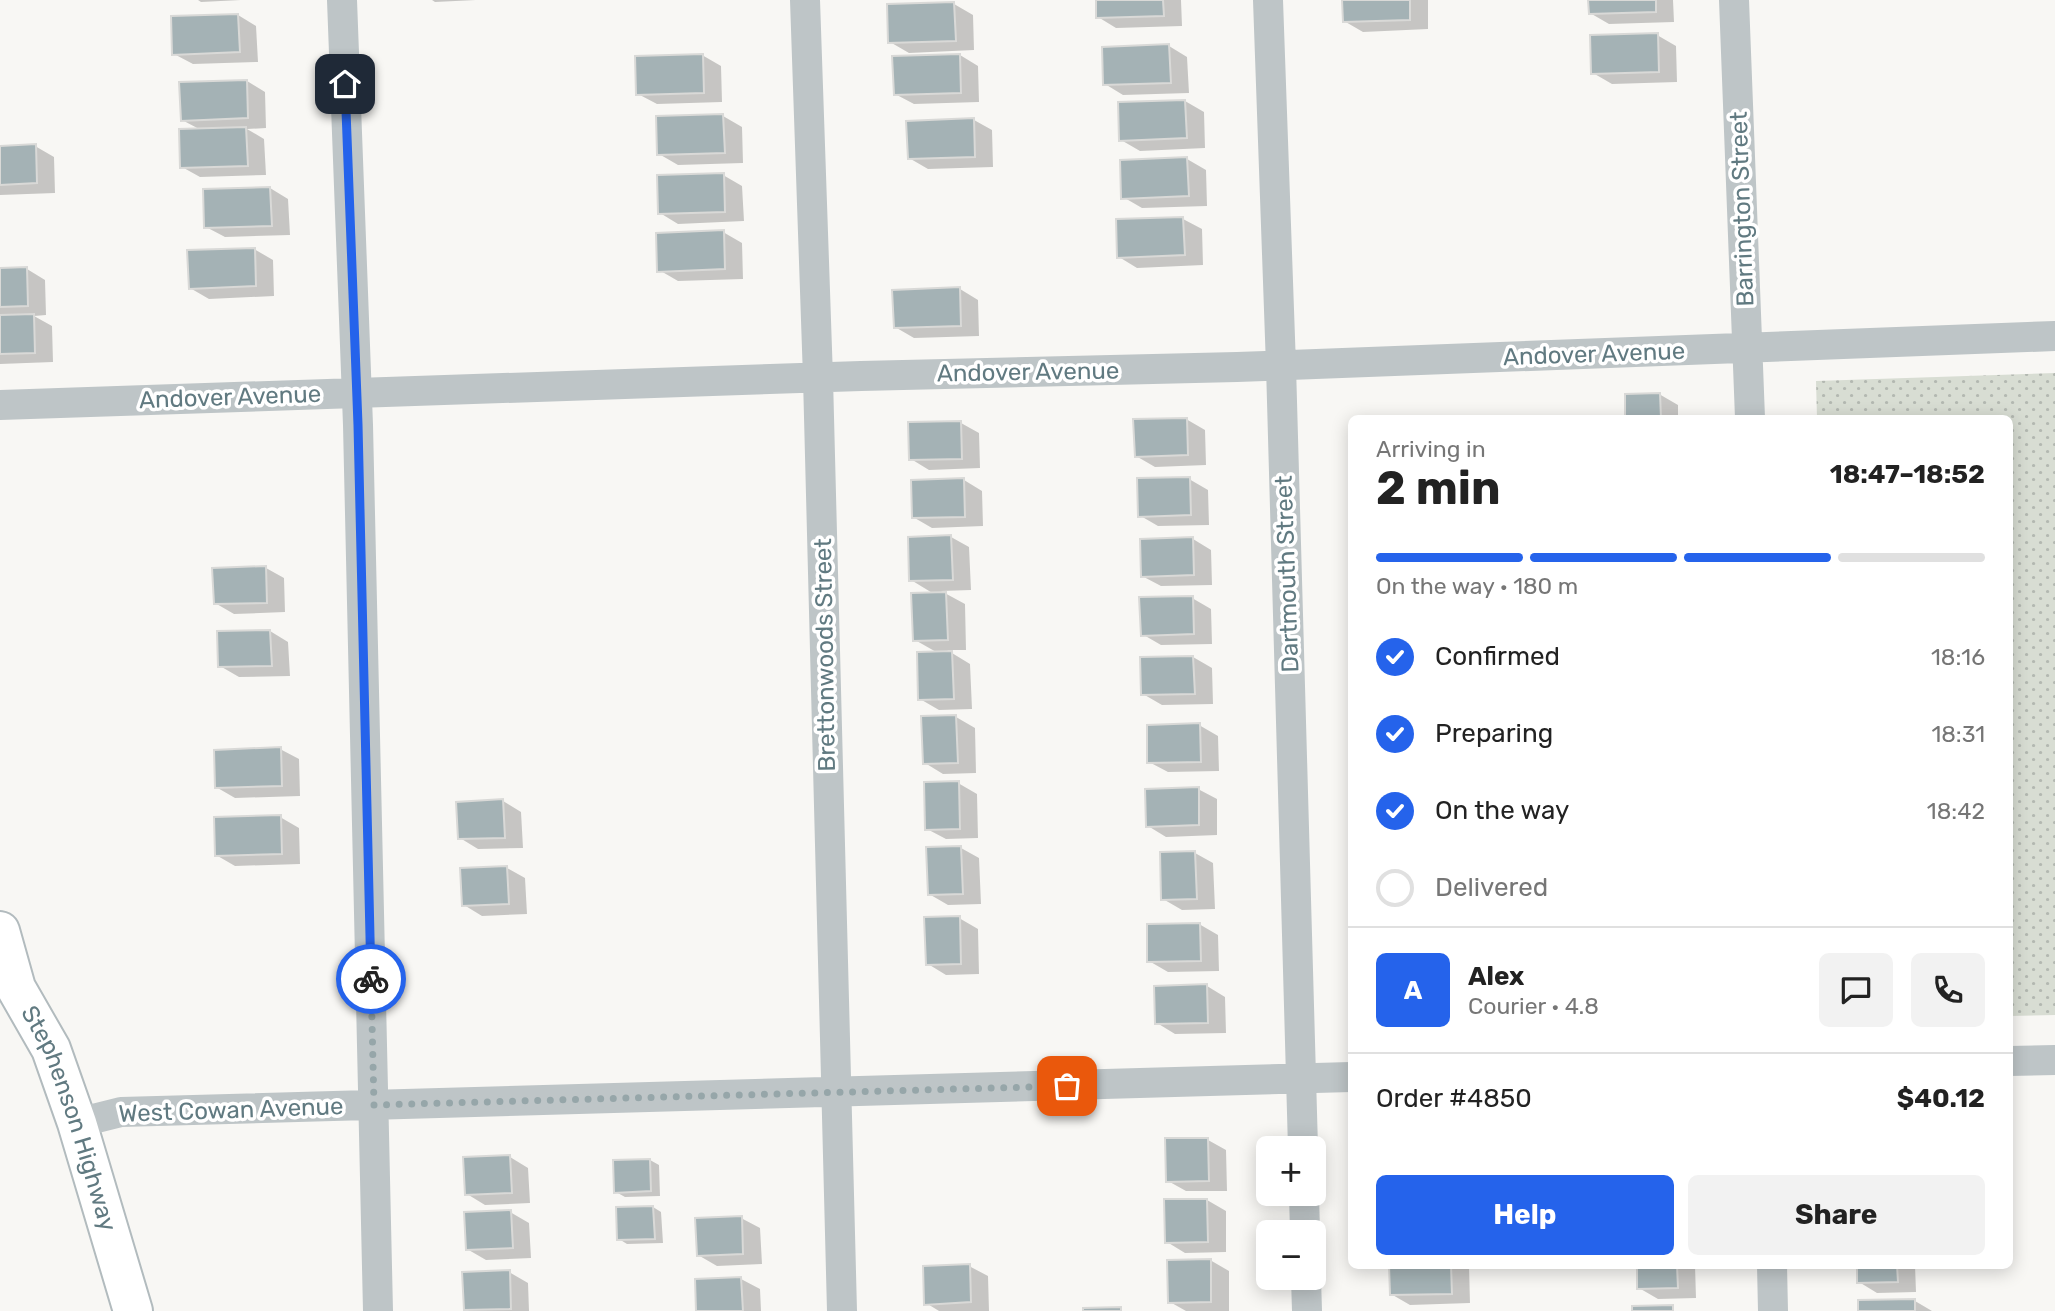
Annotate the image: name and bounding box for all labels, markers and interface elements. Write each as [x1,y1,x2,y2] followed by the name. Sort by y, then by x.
[315,54,375,114] pin
[326,65,364,103] icon: home
[1725,111,1759,307] street label: Barrington Street
[1502,337,1686,371] street label: Andover Avenue
[937,356,1119,388] street label: Andover Avenue
[138,380,322,414] street label: Andover Avenue
[1376,435,1486,463] text: Arriving in
[1830,459,1985,490] text: 18:47–18:52
[1376,461,1501,516] text: 2 min
[1270,475,1304,673] street label: Dartmouth Street
[809,538,841,772] street label: Brettonwoods Street
[1376,572,1578,600] text: On the way · 180 m
[1376,638,1414,676] icon: check
[1435,641,1560,672] text: Confirmed
[1931,643,1985,671] text: 18:16
[1376,715,1414,753] icon: check
[1435,718,1553,749] text: Preparing
[1931,720,1985,748] text: 18:31
[1376,792,1414,830] icon: check
[1435,795,1569,826] text: On the way
[1927,797,1985,825] text: 18:42
[1435,872,1548,903] text: Delivered
[336,944,406,1014] courier
[1819,953,1893,1027] button: chat
[1911,953,1985,1027] button: phone
[352,960,390,998] icon: bike
[1468,961,1524,992] text: Alex
[1404,975,1422,1006] text: A
[1468,992,1599,1020] text: Courier · 4.8
[15,1001,122,1234] street label: Stephenson Highway
[1037,1056,1097,1116] pin
[1048,1067,1086,1105] icon: bag
[1376,1083,1532,1114] text: Order #4850
[1897,1083,1985,1114] text: $40.12
[118,1092,344,1128] street label: West Cowan Avenue
[1256,1136,1326,1290] map controls
[1256,1136,1326,1206] button: +
[1376,1175,1674,1255] button: Help
[1688,1175,1985,1255] button: Share
[1256,1220,1326,1290] button: −

